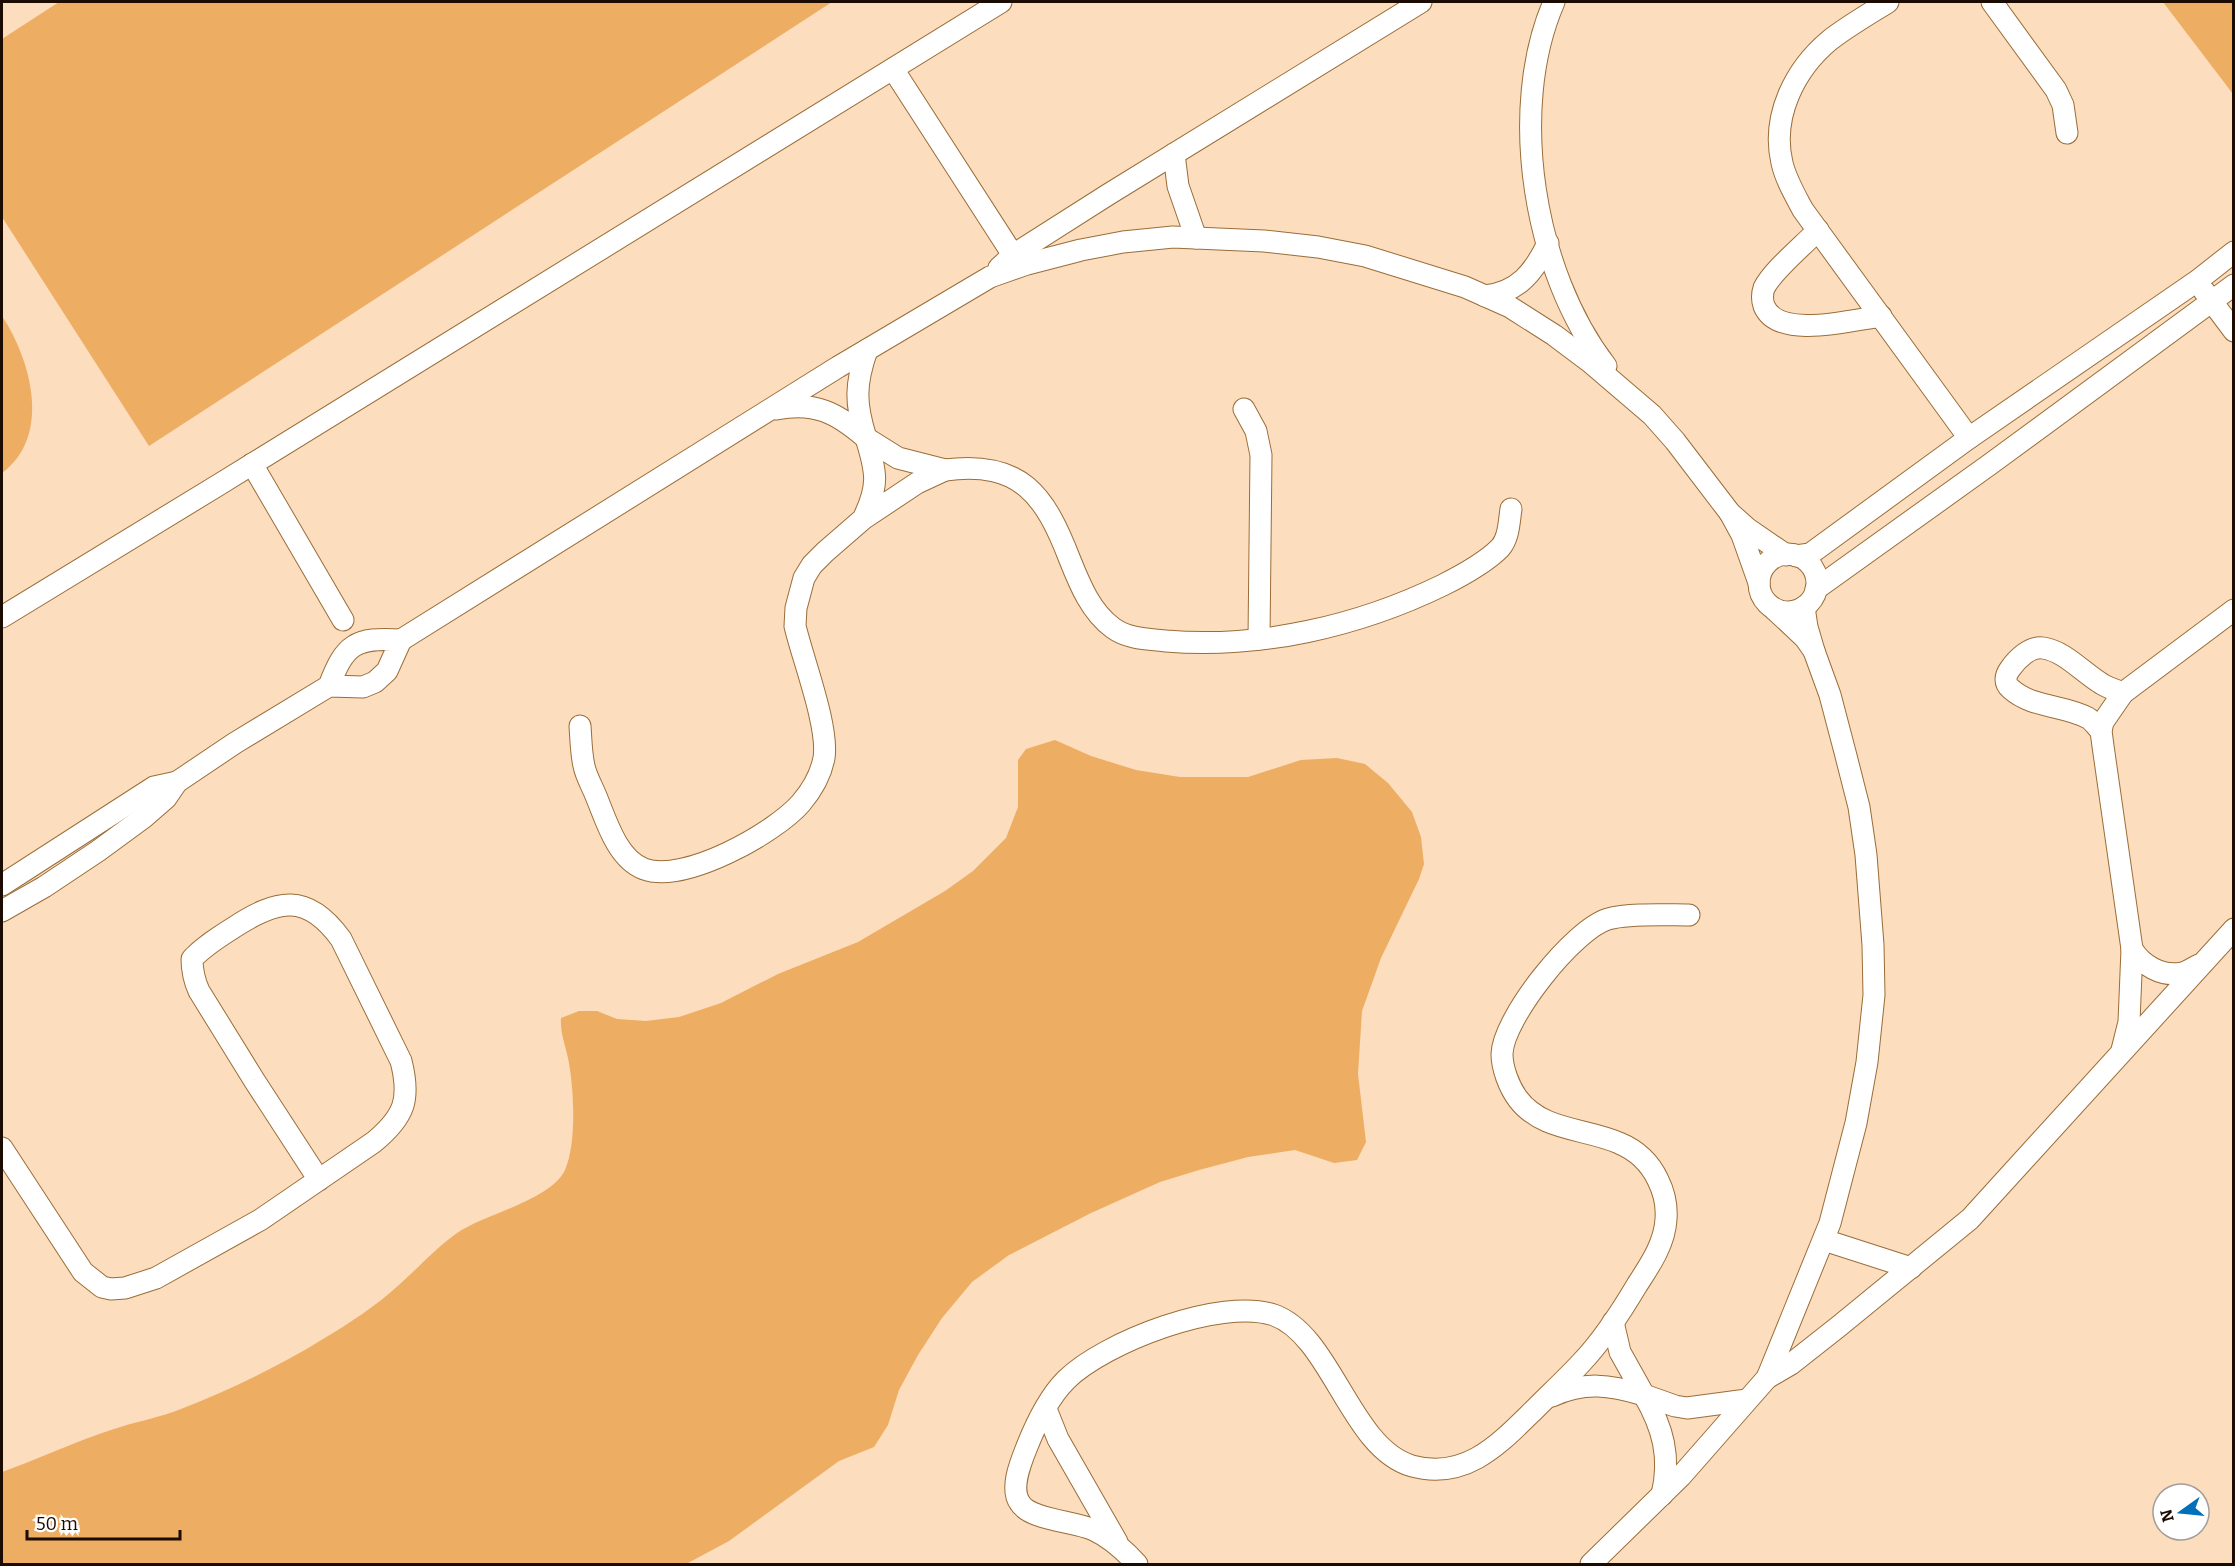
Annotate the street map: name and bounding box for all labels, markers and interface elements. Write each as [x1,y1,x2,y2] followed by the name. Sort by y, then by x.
[2151,1482,2211,1542] north arrow
[27,1503,180,1541] scale bar
[2156,1507,2178,1524] text: N
[36,1513,78,1535] text: 50 m

